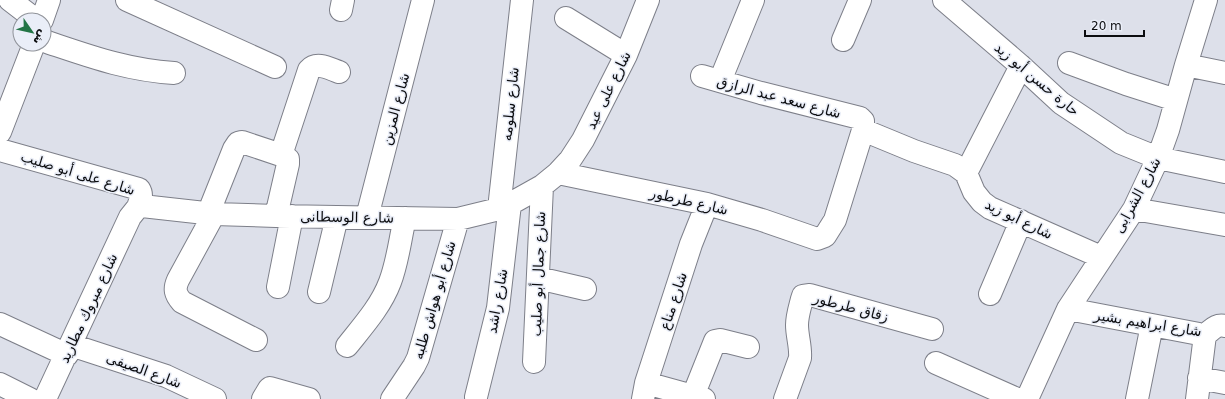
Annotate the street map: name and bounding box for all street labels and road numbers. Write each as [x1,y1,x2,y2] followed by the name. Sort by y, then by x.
[991,38,1083,120] street label: حارة حسن أبو زيد
[582,48,635,132] street label: شارع على عيد
[498,66,523,142] street label: شارع سلومه
[378,71,413,147] street label: شارع المزين
[715,73,843,122] street label: شارع سعد عبد الرازق
[19,147,137,199] street label: شارع على أبو صليب
[1110,154,1165,236] street label: شارع الشرابى
[647,184,730,219] street label: شارع طرطور
[982,195,1056,243] street label: شارع أبو زيد
[300,208,394,227] street label: شارع الوسطانى
[527,211,549,337] street label: شارع جمال أبو صليب
[408,239,460,361] street label: شارع أبو هواش طلبه
[56,251,121,366] street label: شارع مبروك مطاريد
[483,267,512,335] street label: شارع راشد
[656,270,691,332] street label: شارع مناع
[810,289,890,326] street label: زقاق طرطور
[1092,306,1203,340] street label: شارع ابراهيم بشير
[104,349,184,392] street label: شارع الصيفى

